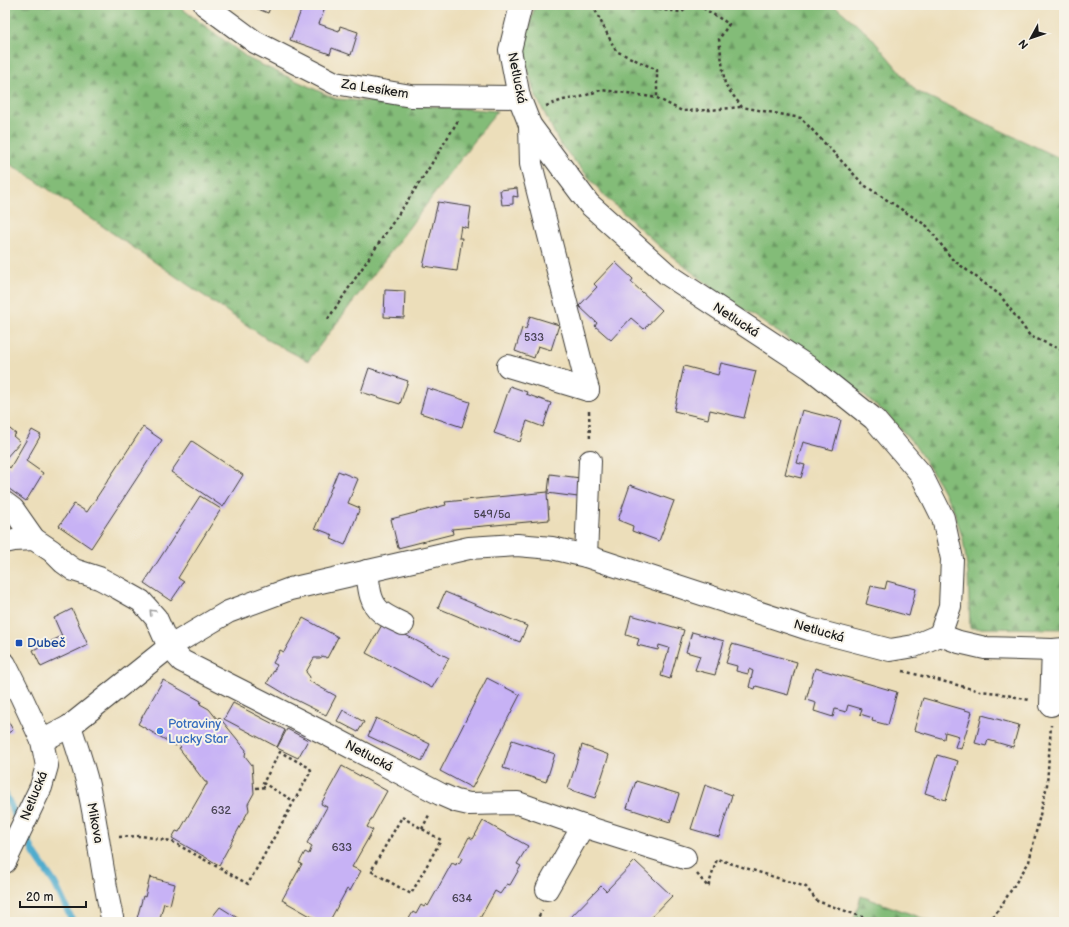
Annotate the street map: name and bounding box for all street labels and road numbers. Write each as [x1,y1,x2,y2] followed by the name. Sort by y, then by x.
[504,51,530,105] street label: Netlucká
[339,76,410,102] street label: Za Lesíkem
[710,299,762,341] street label: Netlucká
[792,616,846,646] street label: Netlucká
[342,737,396,775] street label: Netlucká
[17,769,51,823] street label: Netlucká
[83,801,107,845] street label: Mikova

